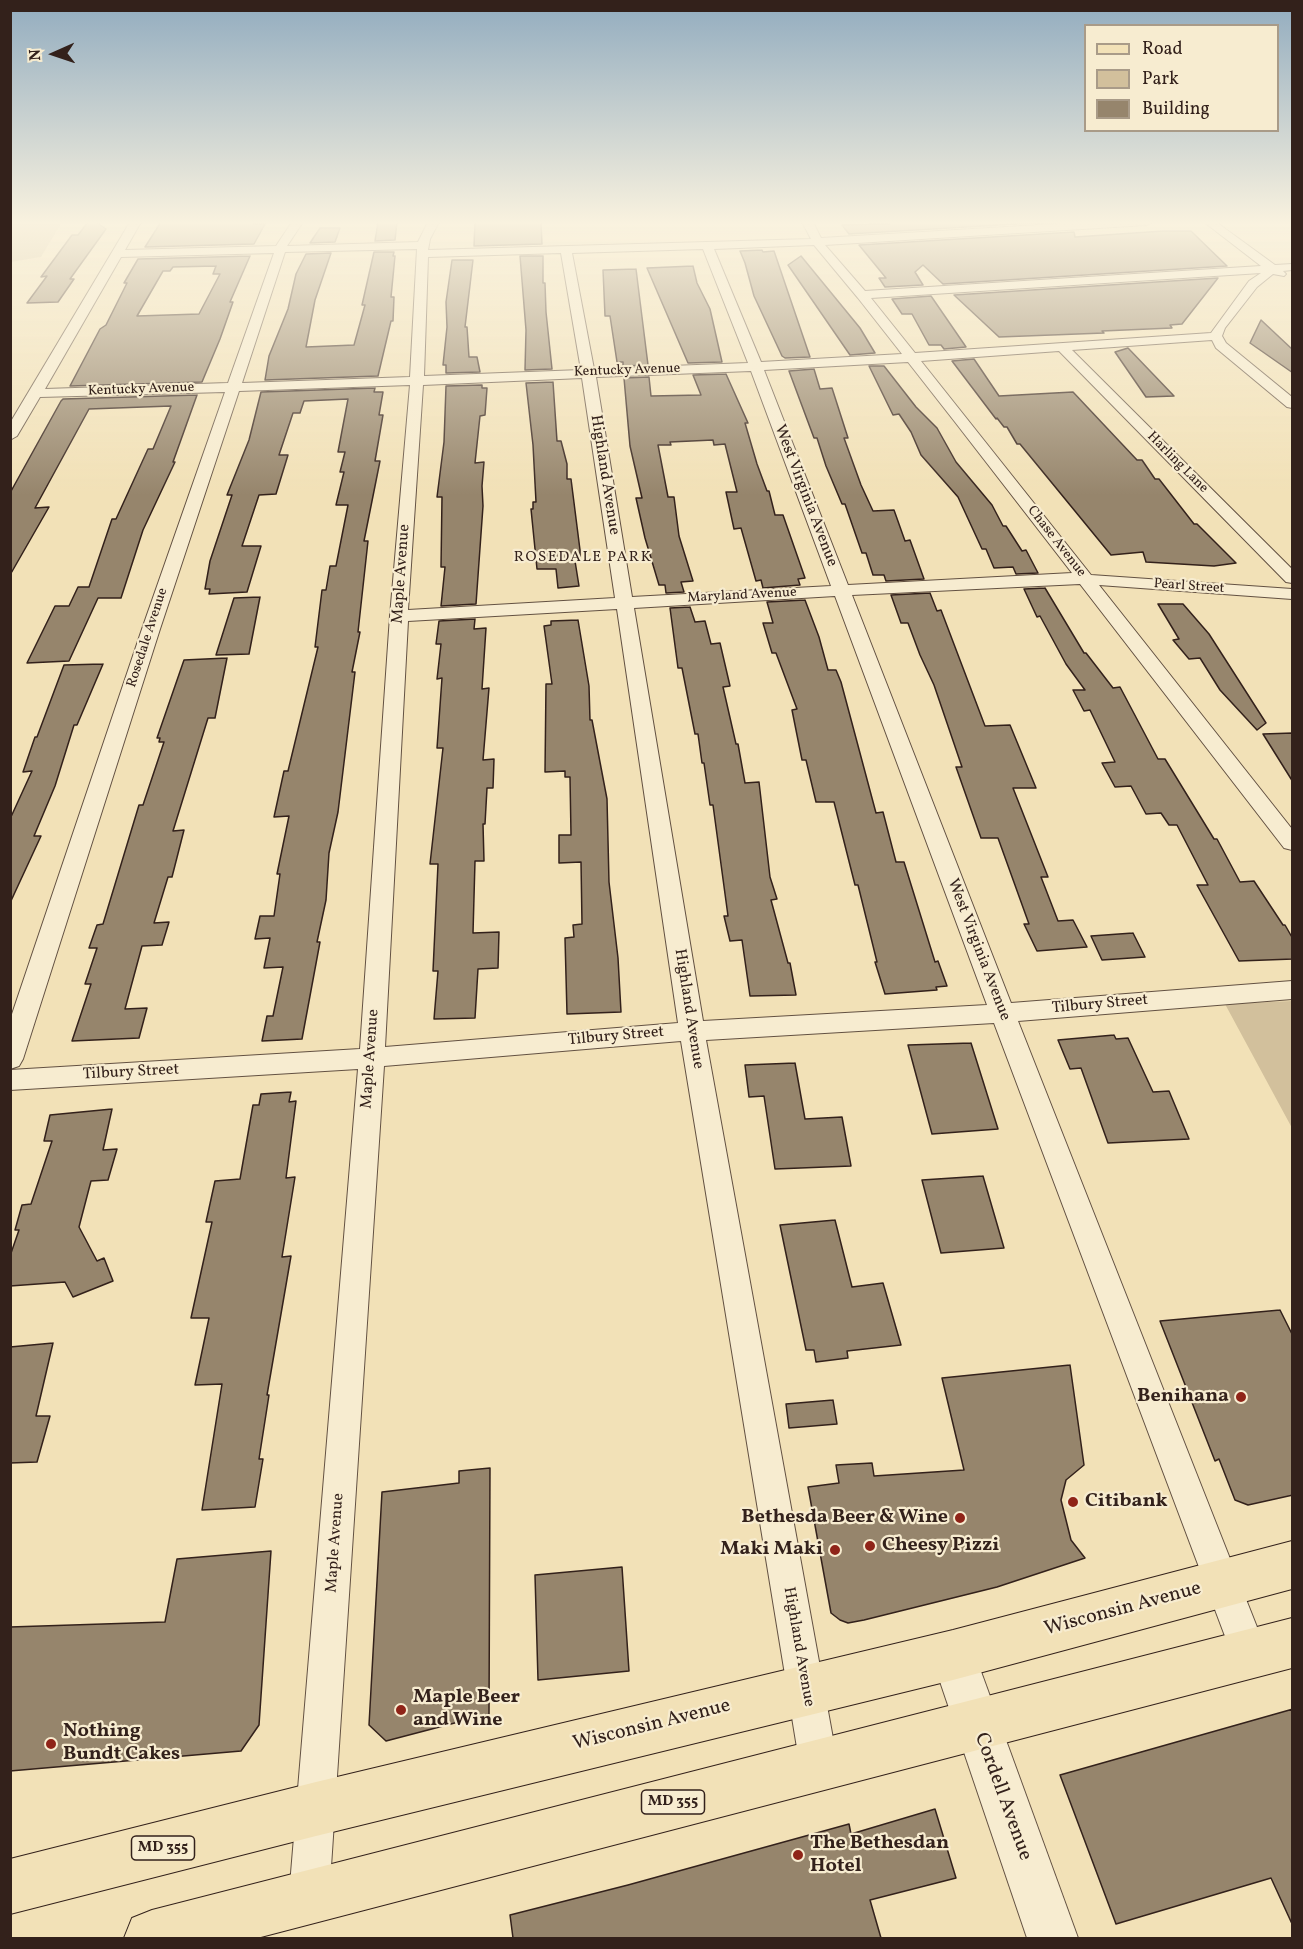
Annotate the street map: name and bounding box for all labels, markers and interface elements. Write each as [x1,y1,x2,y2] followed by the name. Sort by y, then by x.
[24,24,84,84] north arrow
[1084,24,1279,132] legend
[1142,37,1183,62] text: Road
[25,49,47,61] text: N
[1142,67,1179,92] text: Park
[1142,97,1210,122] text: Building
[574,361,680,381] street label: Kentucky Avenue
[88,380,194,400] street label: Kentucky Avenue
[585,414,623,536] street label: Highland Avenue
[769,422,841,570] street label: West Virginia Avenue
[1143,429,1211,497] street label: Harling Lane
[1023,503,1089,581] street label: Chase Avenue
[389,524,415,624] street label: Maple Avenue
[514,549,652,567] district label: ROSEDALE PARK
[1153,576,1225,598] street label: Pearl Street
[687,585,797,607] street label: Maryland Avenue
[124,586,172,690] street label: Rosedale Avenue
[942,876,1014,1024] street label: West Virginia Avenue
[669,948,707,1070] street label: Highland Avenue
[1051,991,1149,1019] street label: Tilbury Street
[358,1009,384,1109] street label: Maple Avenue
[567,1023,665,1051] street label: Tilbury Street
[82,1061,180,1085] street label: Tilbury Street
[1137,1385,1229,1409] place label: Benihana
[1234,1390,1248,1404] marker: Benihana
[1085,1490,1168,1514] place label: Citibank
[323,1493,349,1593] street label: Maple Avenue
[1066,1495,1080,1509] marker: Citibank
[741,1506,948,1530] place label: Bethesda Beer & Wine
[953,1511,967,1525] marker: Bethesda Beer & Wine
[882,1534,999,1558] place label: Cheesy Pizzi
[720,1538,823,1562] place label: Maki Maki
[863,1539,877,1553] marker: Cheesy Pizzi
[828,1543,842,1557] marker: Maki Maki
[1042,1578,1204,1642] street label: Wisconsin Avenue
[778,1586,818,1708] street label: Highland Avenue
[413,1686,520,1733] place label: Maple Beer and Wine
[571,1695,733,1757] street label: Wisconsin Avenue
[394,1703,408,1717] marker: Maple Beer and Wine
[63,1720,180,1767] place label: Nothing Bundt Cakes
[968,1730,1036,1864] street label: Cordell Avenue
[44,1737,58,1751] marker: Nothing Bundt Cakes
[642,1790,704,1814] road number: MD 355
[810,1832,949,1879] place label: The Bethesdan Hotel
[132,1836,195,1860] road number: MD 355
[791,1848,805,1862] marker: The Bethesdan Hotel

